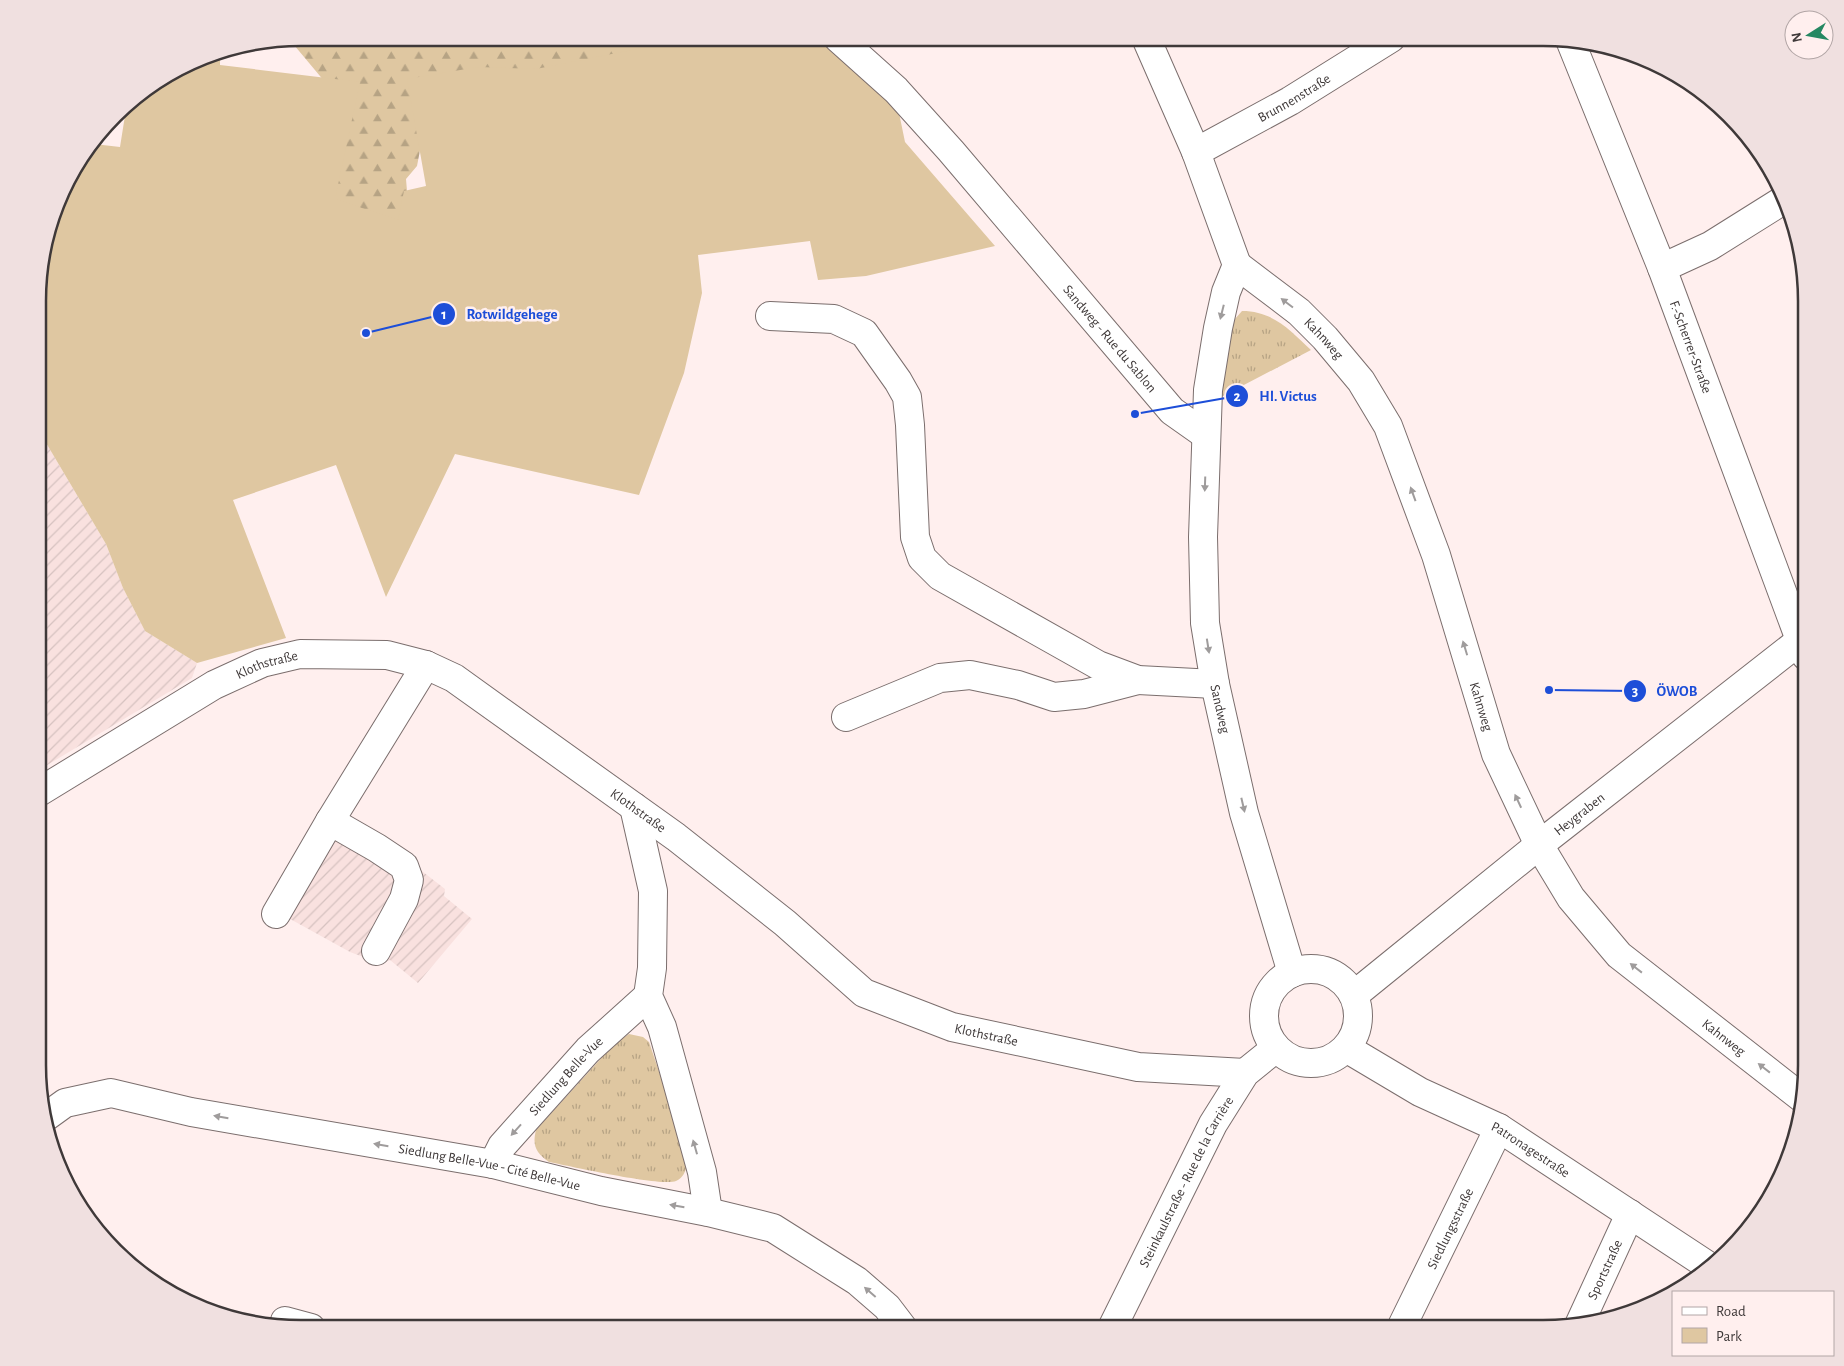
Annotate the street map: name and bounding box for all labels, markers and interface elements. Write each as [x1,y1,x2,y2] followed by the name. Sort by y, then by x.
[1784,10,1834,60] north arrow
[1789,31,1805,43] text: N
[1256,72,1333,125] street label: Brunnenstraße
[1060,283,1159,395] street label: Sandweg - Rue du Sablon
[1280,298,1294,308] one-way arrow
[431,299,567,329] callout: Rotwildgehege
[1667,299,1714,395] street label: F.-Scherrer-Straße
[1218,304,1226,319] one-way arrow
[441,307,447,322] text: 1
[467,307,557,322] text: Rotwildgehege
[1301,315,1346,362] street label: Kahnweg
[1224,381,1327,411] callout: Hl. Victus
[1233,389,1241,404] text: 2
[1259,389,1317,404] text: Hl. Victus
[1200,476,1208,492] one-way arrow
[1409,486,1416,501] one-way arrow
[1205,639,1213,655] one-way arrow
[1460,640,1468,655] one-way arrow
[234,649,299,682] street label: Klothstraße
[1622,676,1708,706] callout: ÖWOB
[1467,681,1495,733] street label: Kahnweg
[1207,683,1232,735] street label: Sandweg
[1657,683,1698,699] text: ÖWOB
[1632,684,1638,699] text: 3
[608,786,668,835] street label: Klothstraße
[1552,790,1608,838] street label: Heygraben
[1514,794,1522,808] one-way arrow
[1239,798,1247,813] one-way arrow
[1630,962,1643,973] one-way arrow
[1699,1017,1748,1059] street label: Kahnweg
[953,1022,1019,1049] street label: Klothstraße
[527,1034,606,1119] street label: Siedlung Belle-Vue
[1758,1062,1771,1073] one-way arrow
[1137,1094,1236,1270] street label: Steinkaulstraße - Rue de la Carrière
[213,1112,229,1120] one-way arrow
[1489,1119,1572,1181] street label: Patronagestraße
[510,1124,522,1136] one-way arrow
[690,1139,698,1154] one-way arrow
[373,1140,389,1148] one-way arrow
[397,1142,582,1194] street label: Siedlung Belle-Vue - Cité Belle-Vue
[1425,1186,1476,1271] street label: Siedlungsstraße
[669,1202,685,1210] one-way arrow
[1586,1238,1625,1302] street label: Sportstraße
[865,1286,877,1298] one-way arrow
[1672,1291,1834,1356] legend
[1716,1304,1746,1319] text: Road
[1716,1329,1742,1344] text: Park

